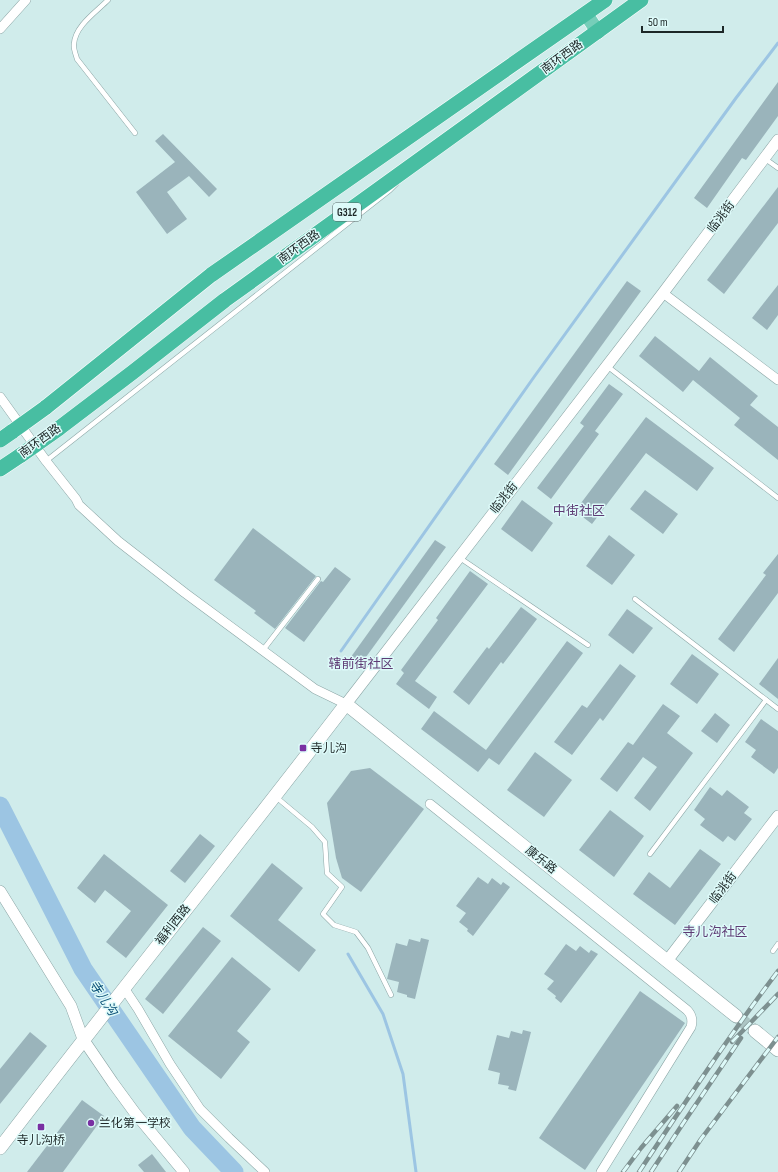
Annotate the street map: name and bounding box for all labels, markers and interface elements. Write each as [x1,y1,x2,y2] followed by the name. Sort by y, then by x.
[642,8,723,34] scale bar
[648,15,668,30] text: 50 m
[538,37,586,77] street label: 南环西路
[704,198,738,236] street label: 临洮街
[333,203,361,221] road number: G312
[275,227,323,267] street label: 南环西路
[16,421,64,461] street label: 南环西路
[487,479,521,517] street label: 临洮街
[553,503,605,519] district label: 中街社区
[328,656,394,672] district label: 辖前街社区
[311,741,347,756] place label: 寺儿沟
[298,743,308,753] marker: 寺儿沟
[522,843,560,877] street label: 康乐路
[706,869,740,907] street label: 临洮街
[152,901,194,949] street label: 福利西路
[682,924,748,940] district label: 寺儿沟社区
[85,977,122,1020] water label: 寺儿沟
[99,1116,171,1131] place label: 兰化第一学校
[86,1118,96,1128] marker: 兰化第一学校
[36,1122,46,1132] marker: 寺儿沟桥
[17,1133,65,1148] place label: 寺儿沟桥

